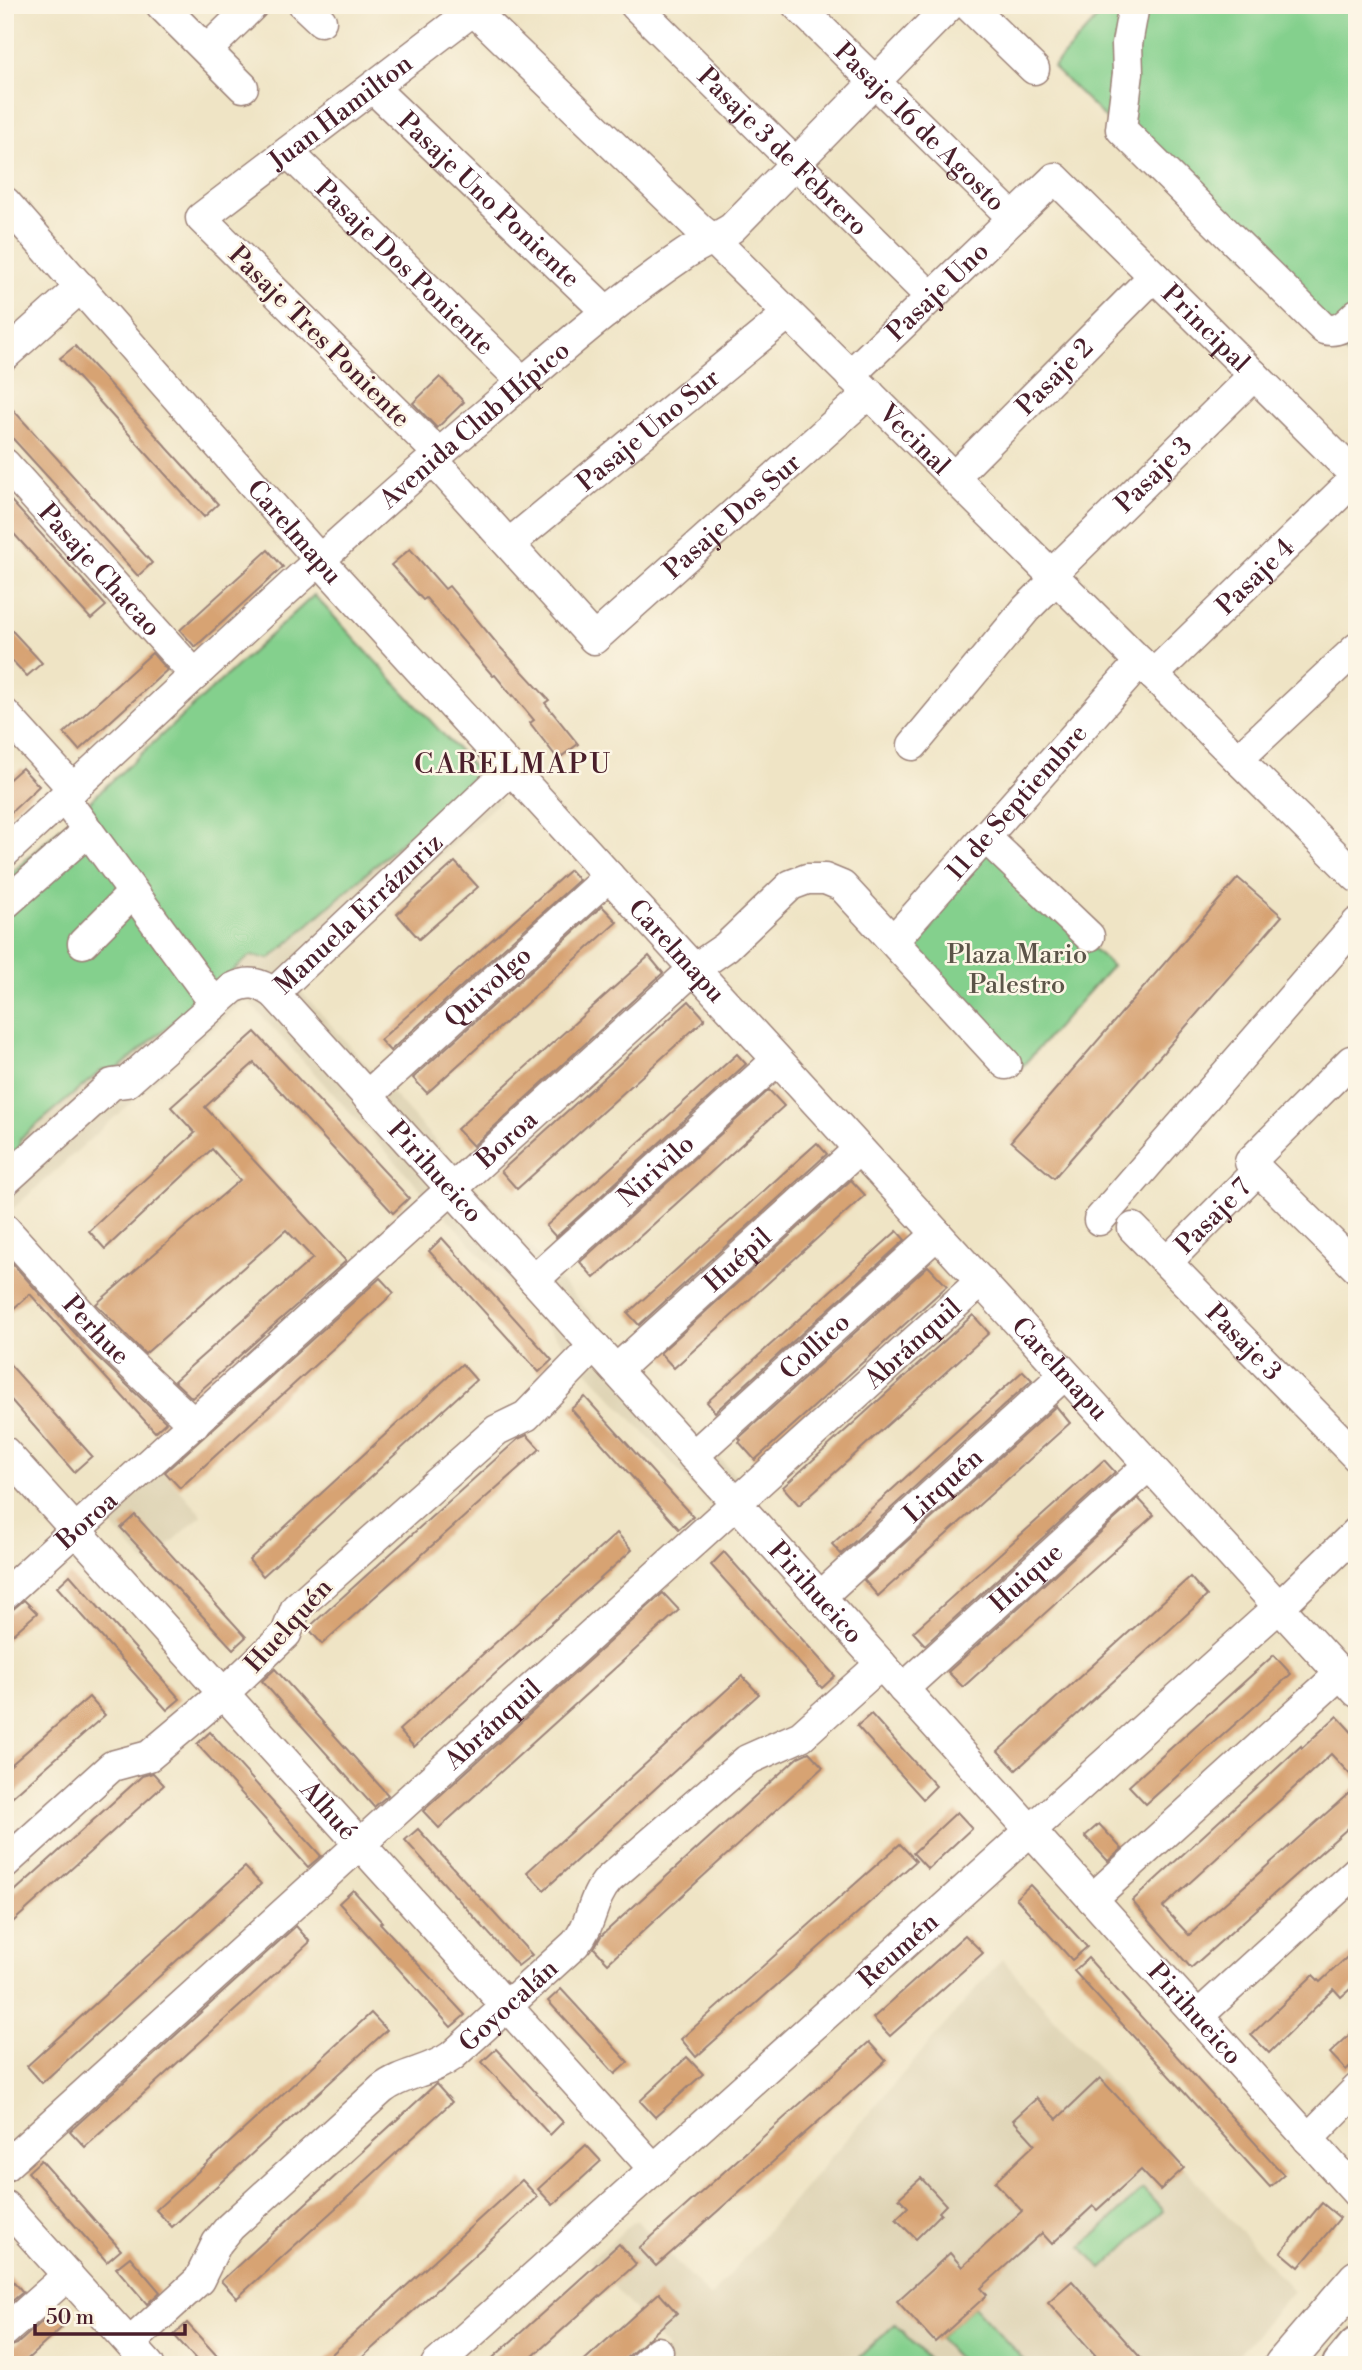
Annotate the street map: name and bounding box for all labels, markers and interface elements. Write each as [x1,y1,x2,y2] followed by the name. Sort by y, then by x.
[827,36,1012,218] street label: Pasaje 16 de Agosto
[262,48,419,178] street label: Juan Hamilton
[690,61,874,243] street label: Pasaje 3 de Febrero
[391,105,587,295] street label: Pasaje Uno Poniente
[308,173,501,362] street label: Pasaje Dos Poniente
[880,235,996,348] street label: Pasaje Uno
[222,239,417,434] street label: Pasaje Tres Poniente
[1155,278,1256,379] street label: Principal
[1010,332,1100,422] street label: Pasaje 2
[372,334,577,516] street label: Avenida Club Hípico
[570,362,727,499] street label: Pasaje Uno Sur
[871,397,957,482] street label: Vecinal
[1109,430,1199,520] street label: Pasaje 3
[657,447,808,586] street label: Pasaje Dos Sur
[240,473,349,591] street label: Carelmapu
[31,497,168,644] street label: Pasaje Chacao
[1210,532,1301,622] street label: Pasaje 4
[940,718,1095,887] street label: 11 de Septiembre
[414,747,612,782] district label: CARELMAPU
[268,827,450,1001] street label: Manuela Errázuriz
[621,893,732,1009] street label: Carelmapu
[438,939,538,1035] street label: Quivolgo
[947,939,1087,1001] park label: Plaza Mario Palestro
[469,1103,545,1176] street label: Boroa
[381,1114,489,1230] street label: Pirihueico
[611,1128,701,1213] street label: Nirivilo
[1169,1172,1258,1261] street label: Pasaje 7
[698,1221,779,1299] street label: Huépil
[55,1289,136,1372] street label: Perhue
[858,1292,968,1396] street label: Abránquil
[1199,1297,1288,1388] street label: Pasaje 3
[773,1306,857,1387] street label: Collico
[1004,1311,1115,1427] street label: Carelmapu
[897,1442,990,1530] street label: Lirquén
[49,1484,125,1557] street label: Boroa
[761,1535,870,1650] street label: Pirihueico
[983,1536,1070,1620] street label: Huique
[238,1572,339,1679] street label: Huelquén
[437,1673,548,1777] street label: Abránquil
[293,1774,363,1847] street label: Alhué
[852,1906,945,1995] street label: Reumén
[453,1953,565,2059] street label: Goyocalán
[1140,1956,1249,2072] street label: Pirihueico
[35,2293,186,2337] scale bar
[46,2305,94,2331] text: 50 m

